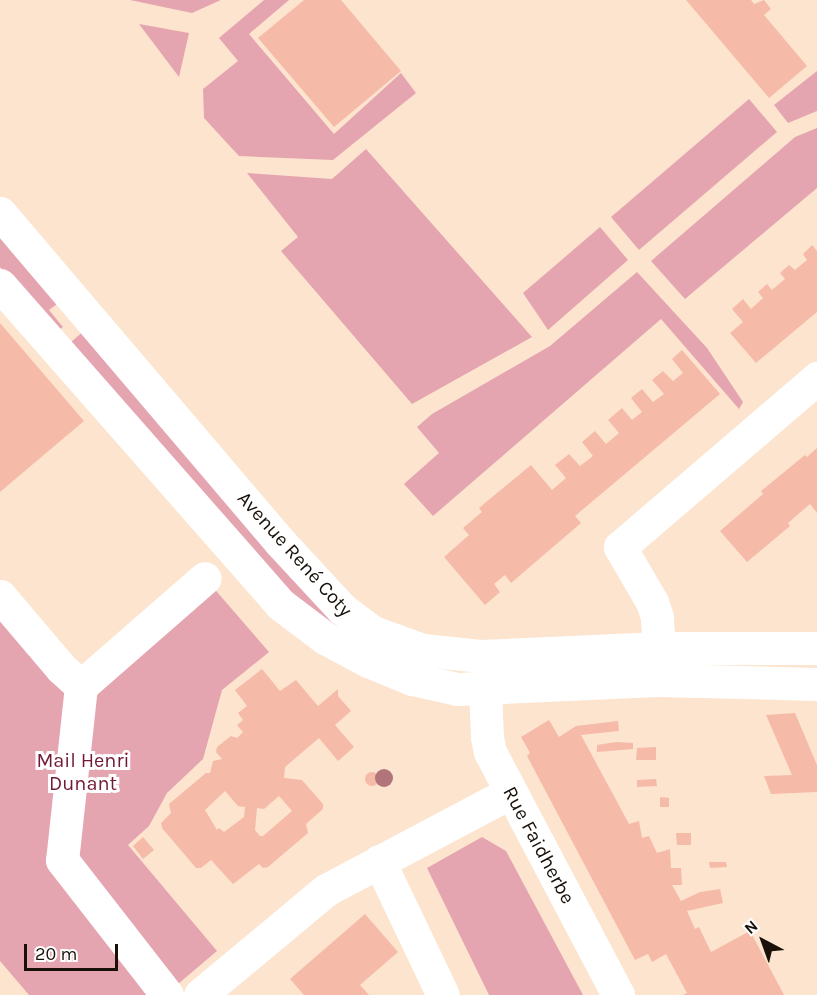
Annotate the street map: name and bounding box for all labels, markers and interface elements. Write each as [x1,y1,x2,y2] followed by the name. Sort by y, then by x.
[232,486,358,622] street label: Avenue René Coty
[36,748,130,795] park label: Mail Henri Dunant
[498,782,580,908] street label: Rue Faidherbe
[733,911,793,971] north arrow
[740,916,761,938] text: N
[27,932,122,970] scale bar
[35,943,77,965] text: 20 m

